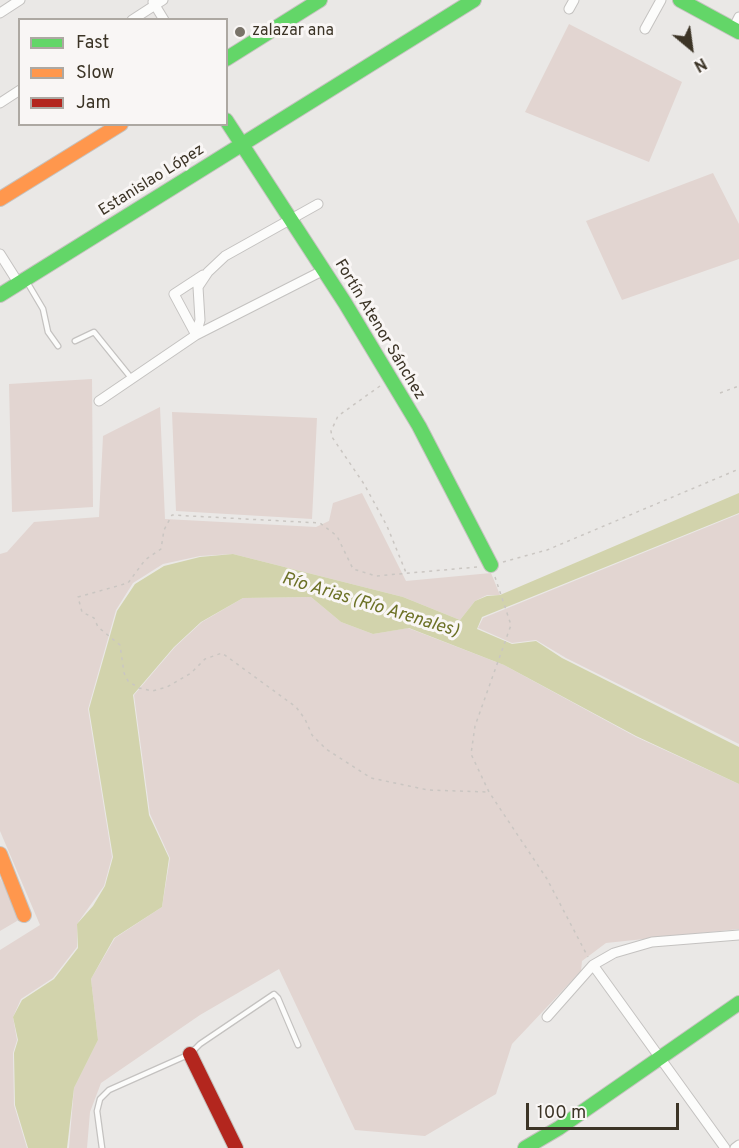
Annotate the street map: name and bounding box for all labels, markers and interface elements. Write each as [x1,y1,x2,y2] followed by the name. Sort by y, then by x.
[18,18,228,126] legend
[661,18,721,78] north arrow
[252,22,334,42] place label: zalazar ana
[233,25,247,39] marker: zalazar ana
[76,32,109,55] text: Fast
[690,52,710,75] text: N
[76,62,114,85] text: Slow
[76,92,111,115] text: Jam
[96,141,208,221] street label: Estanislao López
[329,256,429,404] street label: Fortín Atenor Sánchez
[279,569,461,643] water label: Río Arias (Río Arenales)
[529,1091,682,1129] scale bar
[537,1102,586,1125] text: 100 m

